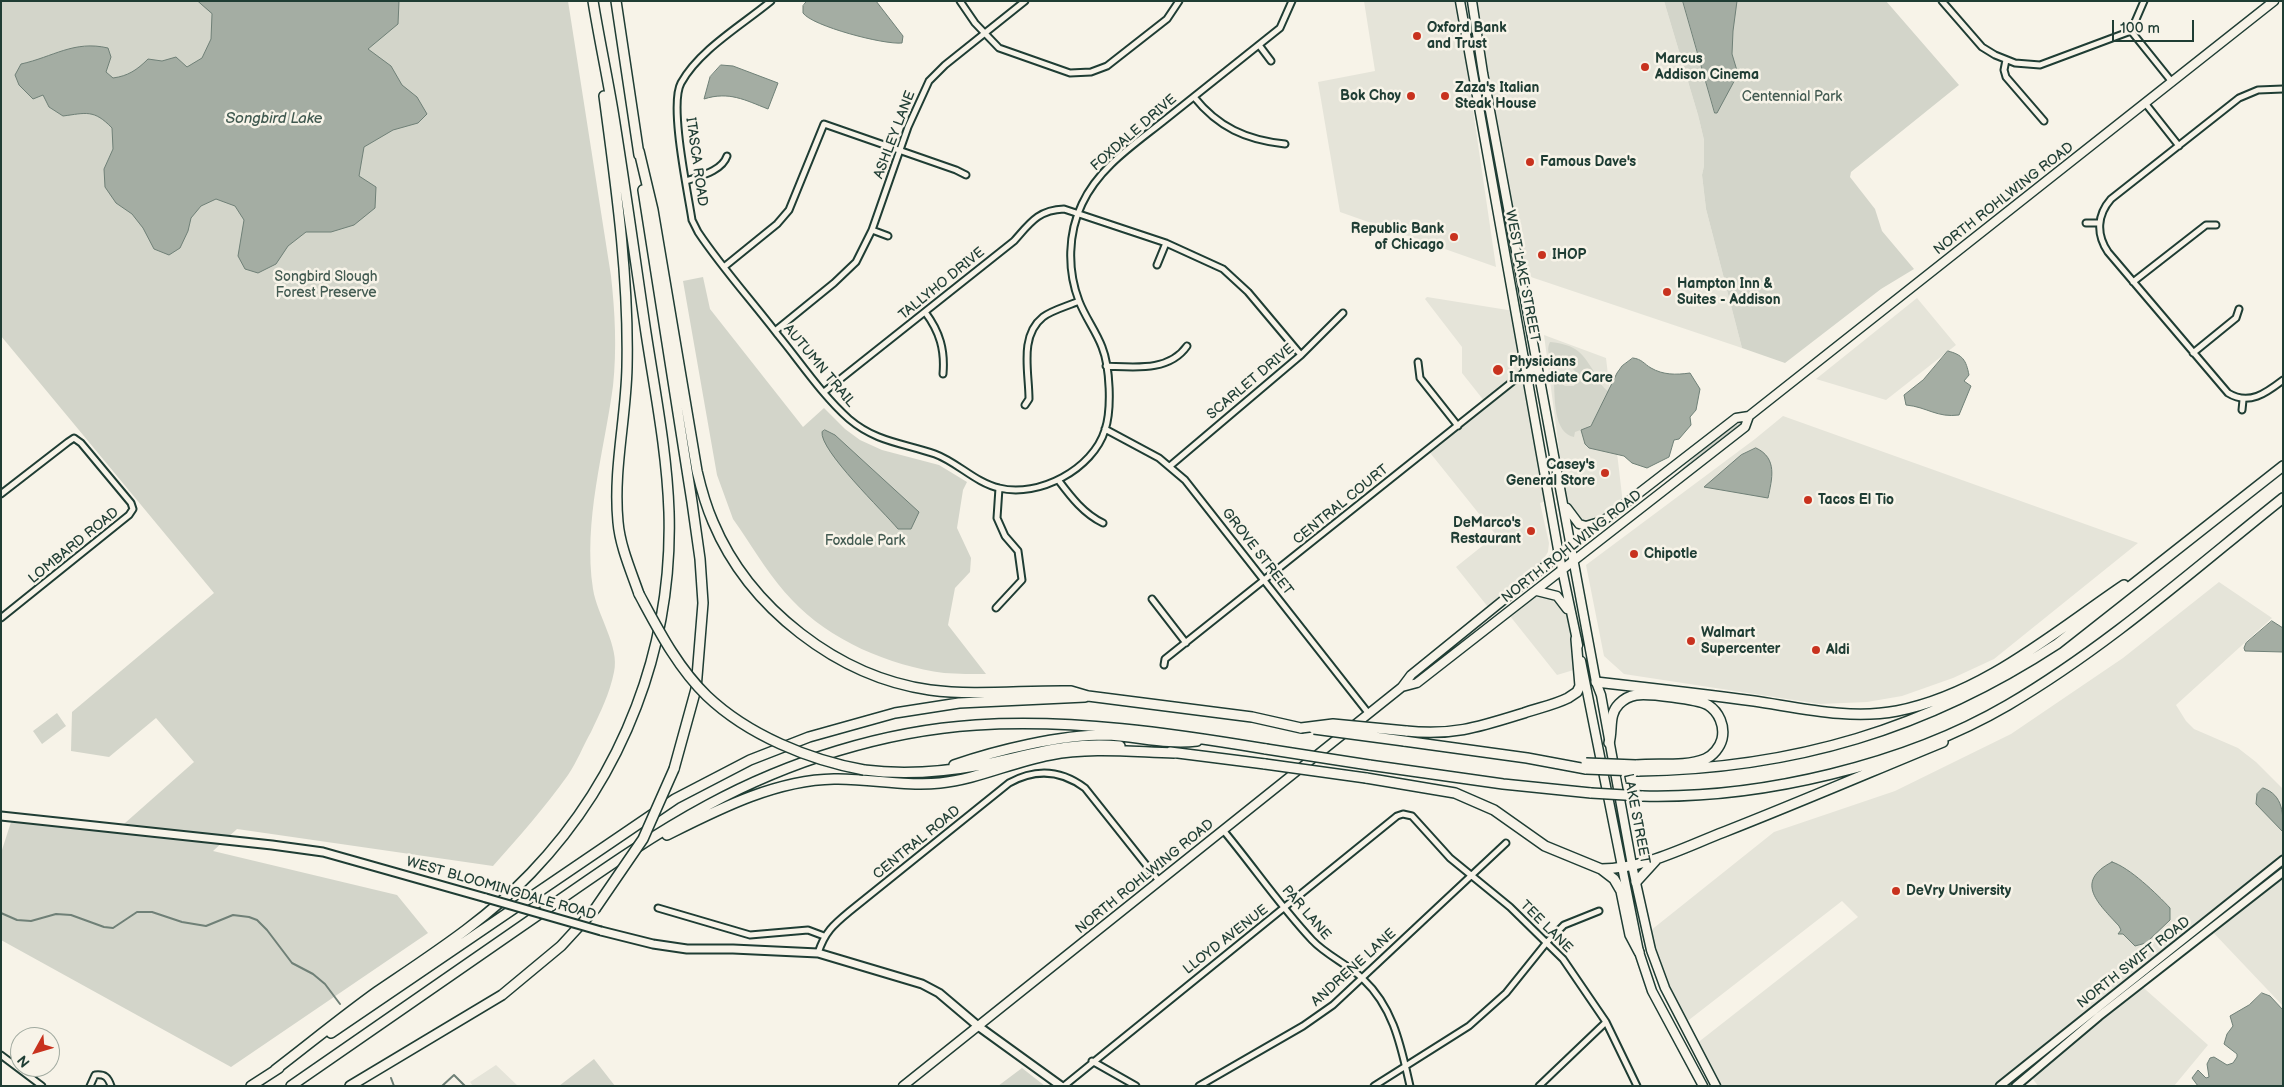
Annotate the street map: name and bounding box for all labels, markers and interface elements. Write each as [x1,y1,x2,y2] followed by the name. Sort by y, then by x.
[2114,10,2196,42] scale bar
[2120,19,2160,38] text: 100 m
[1427,20,1506,52] place label: Oxford Bank and Trust
[1411,30,1423,42] marker: Oxford Bank and Trust
[1655,51,1759,84] place label: Marcus Addison Cinema
[1639,61,1651,73] marker: Marcus Addison Cinema
[1455,80,1539,112] place label: Zaza's Italian Steak House
[1340,88,1401,104] place label: Bok Choy
[871,89,919,181] street label: ASHLEY LANE
[1742,89,1842,105] park label: Centennial Park
[1405,90,1417,102] marker: Bok Choy
[1439,90,1451,102] marker: Zaza's Italian Steak House
[1088,91,1180,175] street label: FOXDALE DRIVE
[225,110,323,128] water label: Songbird Lake
[681,116,711,208] street label: ITASCA ROAD
[1931,139,2077,259] street label: NORTH ROHLWING ROAD
[1540,154,1636,170] place label: Famous Dave's
[1524,156,1536,168] marker: Famous Dave's
[1501,208,1543,344] street label: WEST LAKE STREET
[1351,221,1444,253] place label: Republic Bank of Chicago
[1448,231,1460,243] marker: Republic Bank of Chicago
[896,244,988,324] street label: TALLYHO DRIVE
[1552,247,1586,263] place label: IHOP
[1536,249,1548,261] marker: IHOP
[274,269,378,302] park label: Songbird Slough Forest Preserve
[1677,276,1780,308] place label: Hampton Inn & Suites - Addison
[1661,286,1673,298] marker: Hampton Inn & Suites - Addison
[780,321,858,411] street label: AUTUMN TRAIL
[1204,341,1298,423] street label: SCARLET DRIVE
[1509,354,1613,387] place label: Physicians Immediate Care
[1491,363,1505,377] marker: Physicians Immediate Care
[1506,457,1595,490] place label: Casey's General Store
[1290,461,1392,549] street label: CENTRAL COURT
[1599,467,1611,479] marker: Casey's General Store
[1499,487,1645,607] street label: NORTH ROHLWING ROAD
[1818,492,1894,508] place label: Tacos El Tio
[1802,494,1814,506] marker: Tacos El Tio
[25,504,123,588] street label: LOMBARD ROAD
[1218,505,1296,599] street label: GROVE STREET
[1450,515,1521,548] place label: DeMarco's Restaurant
[1525,525,1537,537] marker: DeMarco's Restaurant
[825,533,905,549] park label: Foxdale Park
[1644,546,1697,562] place label: Chipotle
[1628,548,1640,560] marker: Chipotle
[1701,625,1780,658] place label: Walmart Supercenter
[1685,635,1697,647] marker: Walmart Supercenter
[1826,642,1850,658] place label: Aldi
[1810,644,1822,656] marker: Aldi
[1619,772,1653,866] street label: LAKE STREET
[870,803,964,883] street label: CENTRAL ROAD
[1073,816,1217,938] street label: NORTH ROHLWING ROAD
[404,854,598,924] street label: WEST BLOOMINGDALE ROAD
[1278,882,1334,944] street label: PAR LANE
[1906,883,2011,899] place label: DeVry University
[1890,885,1902,897] marker: DeVry University
[1516,897,1576,957] street label: TEE LANE
[1180,902,1272,978] street label: LLOYD AVENUE
[2074,914,2194,1012] street label: NORTH SWIFT ROAD
[1308,926,1400,1010] street label: ANDRENE LANE
[10,1027,60,1077] north arrow
[14,1052,34,1071] text: N

